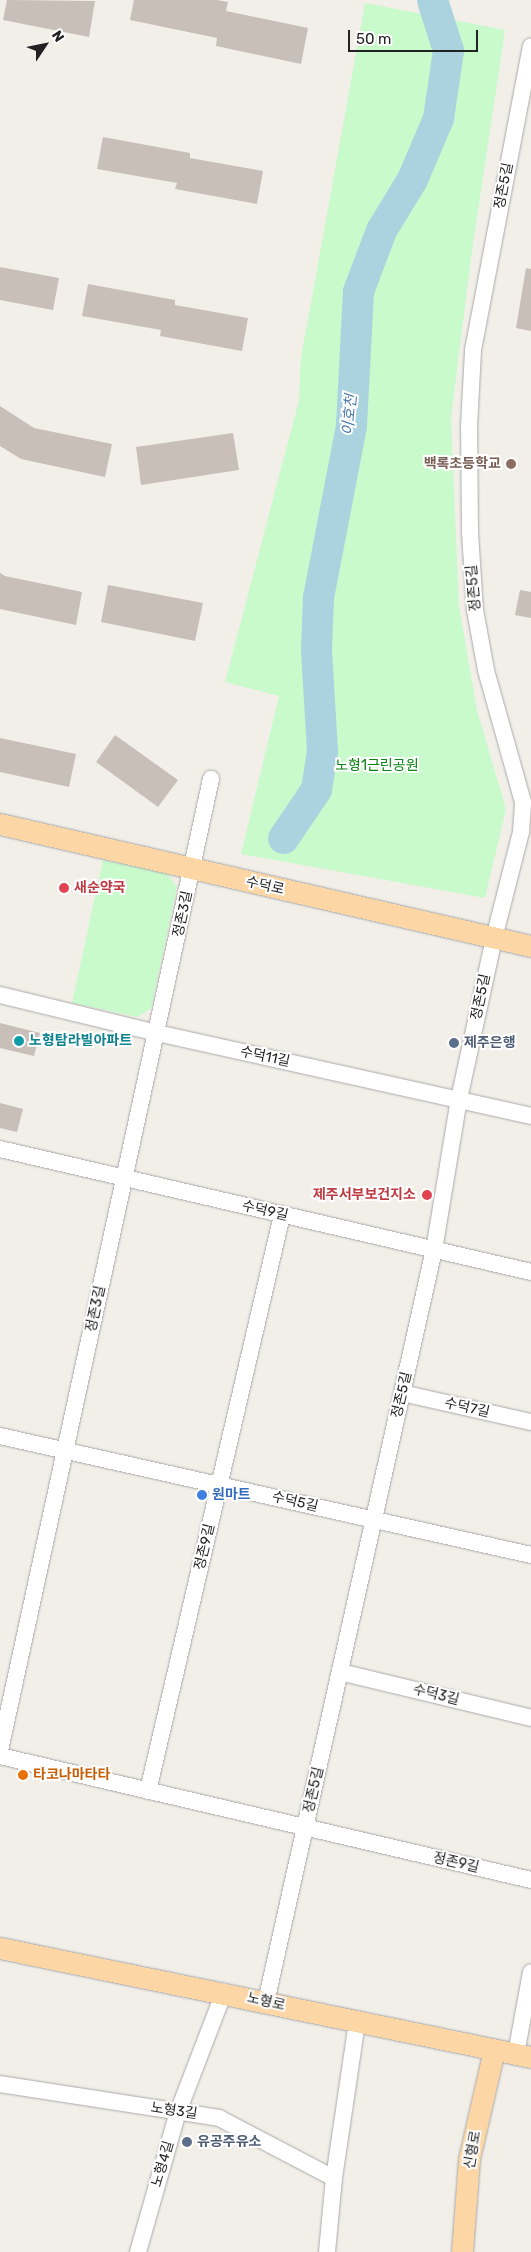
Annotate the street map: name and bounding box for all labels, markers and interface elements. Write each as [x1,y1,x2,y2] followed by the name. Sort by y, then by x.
[20,20,70,70] north arrow
[351,20,481,52] scale bar
[48,27,68,45] text: N
[356,30,391,48] text: 50 m
[491,161,517,211] street label: 정존5길
[339,394,361,436] water label: 이호천
[424,456,501,472] place label: 백록초등학교
[505,458,517,470] marker: 백록초등학교
[464,564,484,612] street label: 정존5길
[335,758,419,774] park label: 노형1근린공원
[244,873,286,899] street label: 수덕로
[74,880,126,896] place label: 새순약국
[58,882,70,894] marker: 새순약국
[170,889,196,939] street label: 정존3길
[468,972,494,1022] street label: 정존5길
[29,1033,132,1049] place label: 노형탐라빌아파트
[13,1035,25,1047] marker: 노형탐라빌아파트
[464,1035,516,1051] place label: 제주은행
[448,1037,460,1049] marker: 제주은행
[238,1044,292,1070] street label: 수덕11길
[313,1187,416,1203] place label: 제주서부보건지소
[420,1188,434,1202] marker: 제주서부보건지소
[240,1198,290,1224] street label: 수덕9길
[83,1284,109,1334] street label: 정존3길
[389,1370,415,1420] street label: 정존5길
[443,1395,491,1421] street label: 수덕7길
[212,1487,251,1503] place label: 원마트
[196,1489,208,1501] marker: 원마트
[270,1489,320,1515] street label: 수덕5길
[192,1522,218,1572] street label: 정존9길
[411,1681,461,1709] street label: 수덕3길
[301,1765,327,1815] street label: 정존5길
[33,1767,110,1783] place label: 타코나마타타
[17,1769,29,1781] marker: 타코나마타타
[431,1850,481,1876] street label: 정존9길
[245,1989,287,2015] street label: 노형로
[150,2099,198,2123] street label: 노형3길
[461,2130,485,2170] street label: 신형로
[197,2134,261,2150] place label: 유공주유소
[181,2136,193,2148] marker: 유공주유소
[148,2139,178,2189] street label: 노형4길

